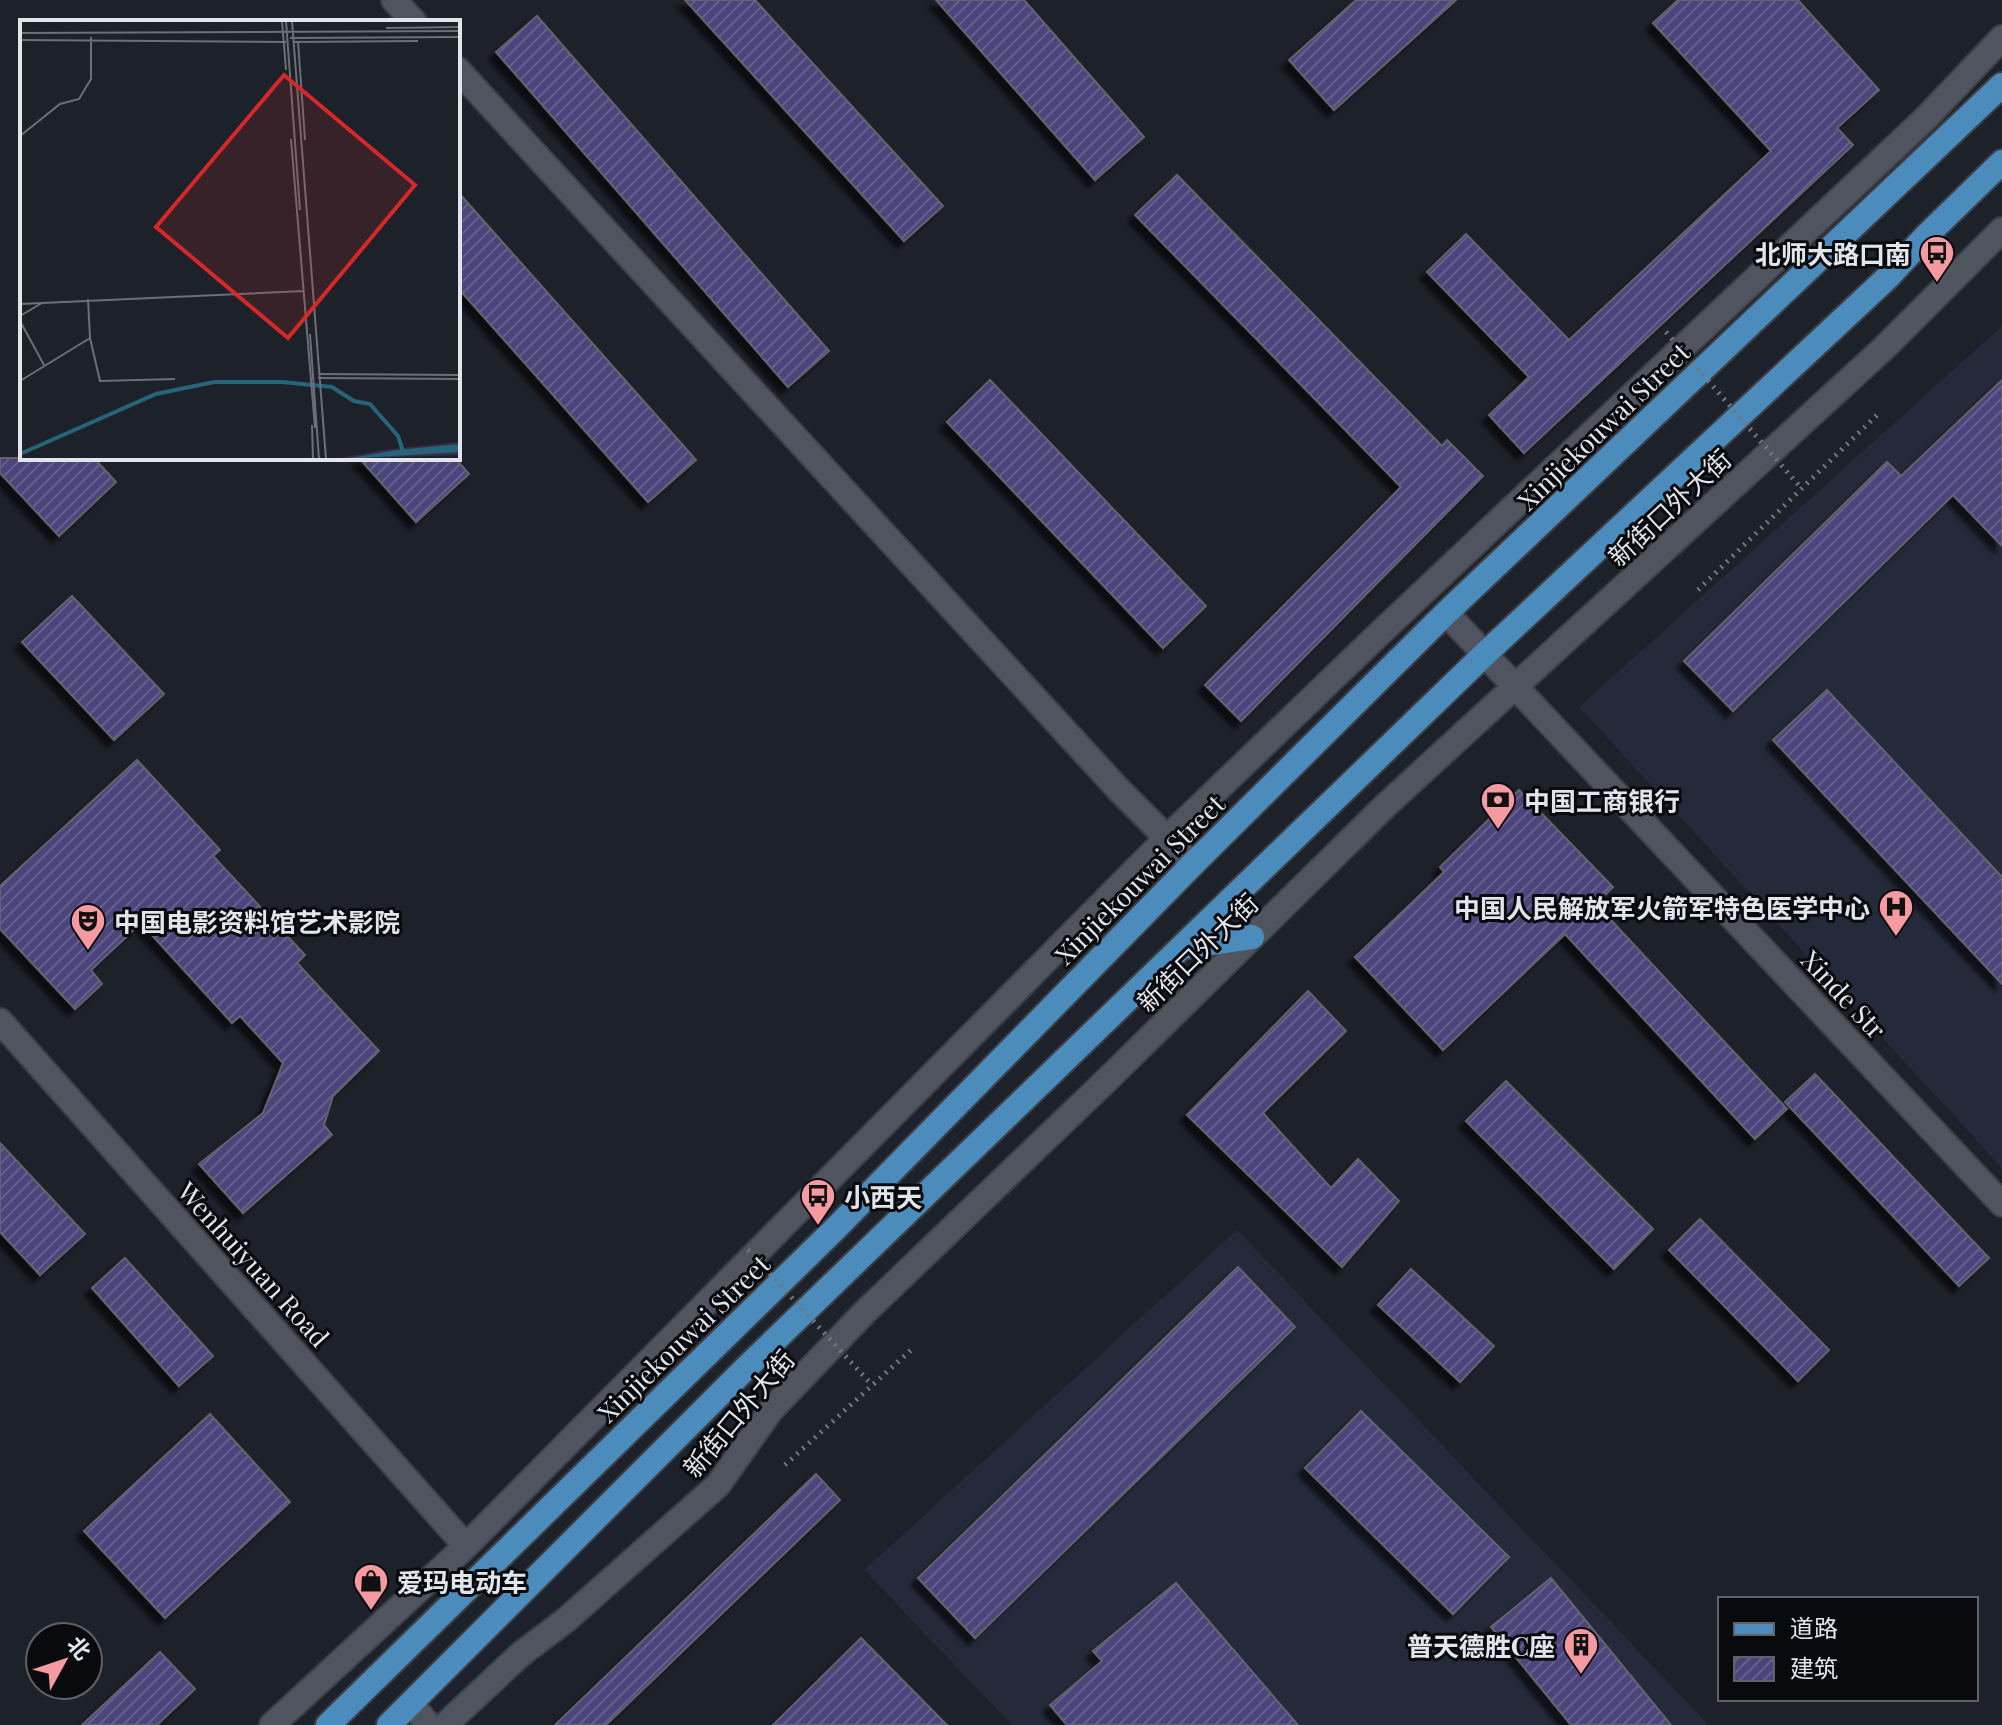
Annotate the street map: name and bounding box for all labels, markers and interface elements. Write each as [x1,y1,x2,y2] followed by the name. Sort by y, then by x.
[20,20,460,460] inset map
[1918,234,1956,284] bus stop icon: 北师大路口南
[1755,236,1911,271] place label: 北师大路口南
[1509,334,1697,517] street label: Xinjiekouwai Street
[1600,441,1738,573] street label: 新街口外大街
[1479,781,1517,831] bank icon: 中国工商银行
[1524,783,1680,818] place label: 中国工商银行
[1046,786,1232,972] street label: Xinjiekouwai Street
[1129,885,1265,1019] street label: 新街口外大街
[1877,888,1915,938] hospital icon: 中国人民解放军火箭军特色医学中心
[1454,890,1870,925] place label: 中国人民解放军火箭军特色医学中心
[69,902,107,952] theatre icon: 中国电影资料馆艺术影院
[114,904,400,939] place label: 中国电影资料馆艺术影院
[1794,942,1894,1046] street label: Xinde Str
[170,1173,338,1354] street label: Wenhuiyuan Road
[799,1177,837,1227] bus stop icon: 小西天
[844,1179,922,1214] place label: 小西天
[589,1246,777,1429] street label: Xinjiekouwai Street
[674,1342,802,1484] street label: 新街口外大街
[352,1562,390,1612] shop icon: 爱玛电动车
[397,1564,527,1599] place label: 爱玛电动车
[1718,1597,1978,1701] legend
[1790,1611,1838,1643] text: 道路
[24,1621,104,1701] north arrow
[1562,1626,1600,1676] building icon: 普天德胜C座
[1407,1628,1555,1663] place label: 普天德胜C座
[62,1629,99,1666] text: 北
[1790,1651,1838,1683] text: 建筑

